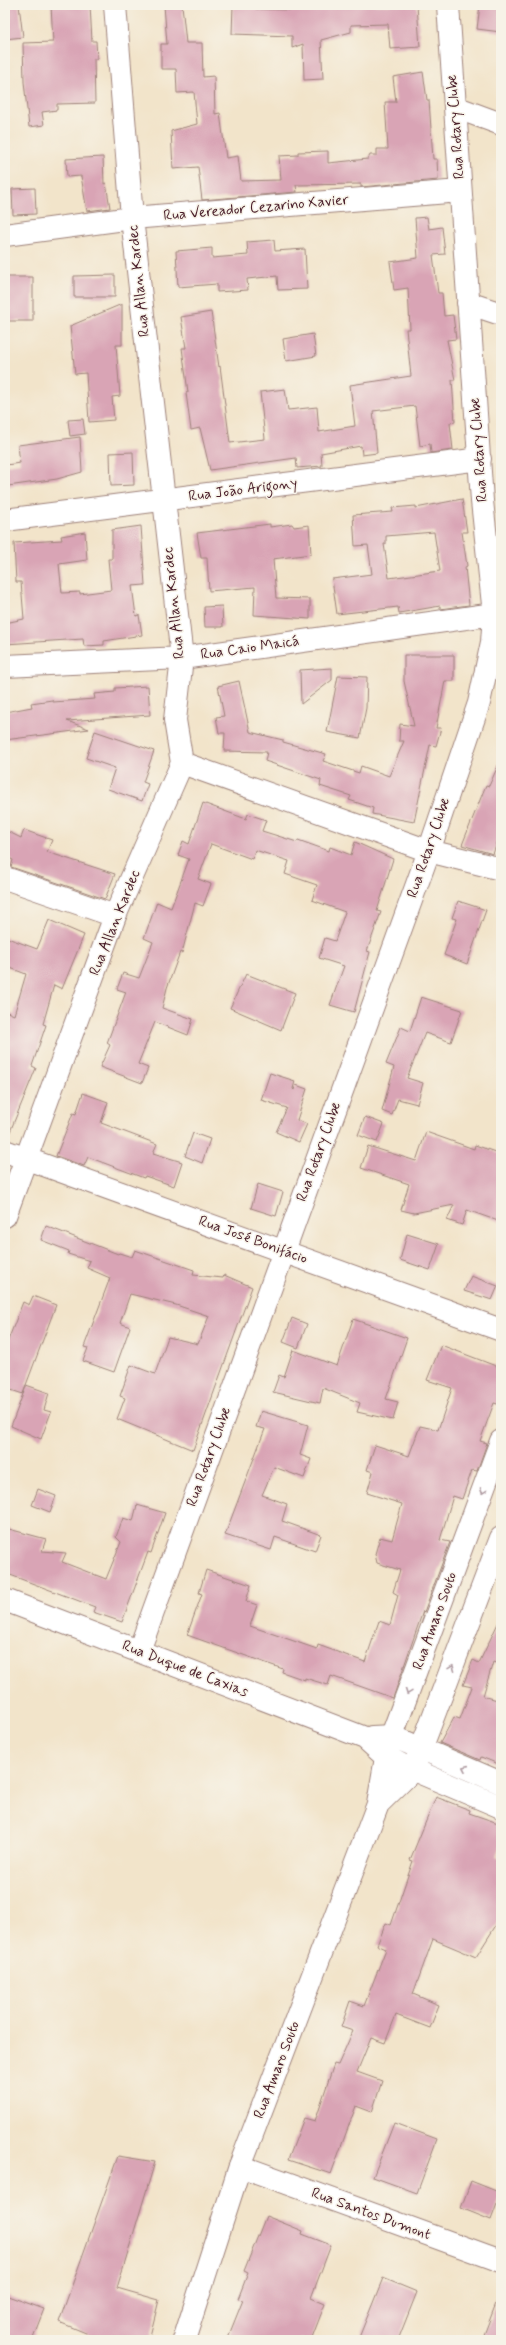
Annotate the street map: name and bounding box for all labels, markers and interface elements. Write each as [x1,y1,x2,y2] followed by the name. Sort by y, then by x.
[442,74,470,180] street label: Rua Rotary Clube
[163,190,350,226] street label: Rua Vereador Cezarino Xavier
[123,224,155,338] street label: Rua Allan Kardec
[465,397,493,503] street label: Rua Rotary Clube
[187,473,299,508] street label: Rua João Arigony
[158,546,190,660] street label: Rua Allan Kardec
[199,631,301,665] street label: Rua Caio Maicá
[403,795,456,901] street label: Rua Rotary Clube
[85,867,145,979] street label: Rua Allan Kardec
[292,1099,346,1205] street label: Rua Rotary Clube
[196,1211,310,1269] street label: Rua José Bonifácio
[182,1404,236,1510] street label: Rua Rotary Clube
[479,1488,487,1495] one-way arrow
[408,1569,462,1673] street label: Rua Amaro Souto
[119,1636,251,1702] street label: Rua Duque de Caxias
[447,1665,455,1672] one-way arrow
[405,1688,413,1695] one-way arrow
[462,1765,470,1773] one-way arrow
[249,2018,305,2122] street label: Rua Amaro Souto
[308,2183,434,2245] street label: Rua Santos Dumont

